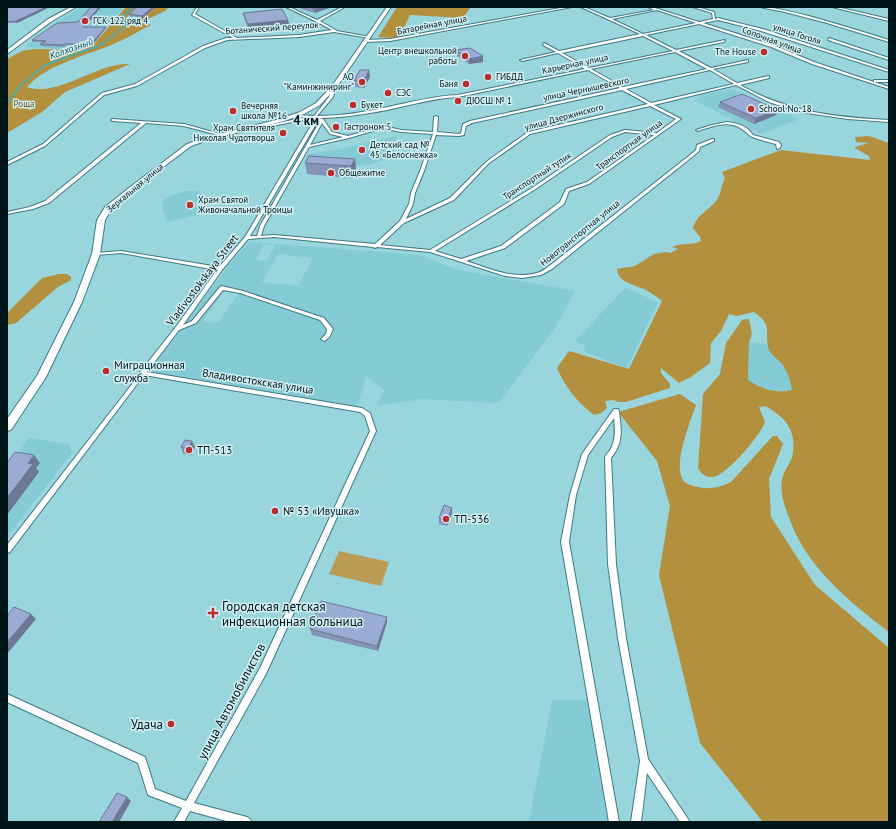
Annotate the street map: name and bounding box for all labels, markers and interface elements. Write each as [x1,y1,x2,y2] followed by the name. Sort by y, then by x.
[396,12,468,37] street label: Батарейная улица
[93,15,148,26] place label: ГСК 122 ряд 4
[80,16,90,26] marker: ГСК 122 ряд 4
[225,19,320,36] street label: Ботанический переулок
[772,21,823,46] street label: улица Гоголя
[741,24,803,55] street label: Сопочная улица
[47,35,95,62] water label: Колхозный
[378,45,457,66] place label: Центр внешкольной работы
[715,46,756,57] place label: The House
[759,47,769,57] marker: The House
[460,51,470,61] marker: Центр внешкольной работы
[541,51,609,76] street label: Карьерная улица
[284,71,354,92] place label: АО "Каминжиниринг"
[496,71,523,82] place label: ГИБДД
[483,72,493,82] marker: ГИБДД
[542,74,630,103] street label: улица Чернышевского
[357,77,367,87] marker: АО "Каминжиниринг"
[439,78,458,89] place label: Баня
[461,79,471,89] marker: Баня
[396,87,411,98] place label: СЭС
[383,88,393,98] marker: СЭС
[466,95,512,106] place label: ДЮСШ № 1
[453,96,463,106] marker: ДЮСШ № 1
[14,98,34,109] park label: Роща
[361,99,383,110] place label: Букет
[241,100,287,121] place label: Вечерняя школа №16
[348,100,358,110] marker: Букет
[523,101,605,132] street label: улица Дзержинского
[759,103,812,114] place label: School No. 18
[746,104,756,114] marker: School No. 18
[228,106,238,116] marker: Вечерняя школа №16
[293,112,319,129] district label: 4 км
[593,117,664,172] street label: Транспортная улица
[344,121,392,132] place label: Гастроном 5
[193,122,275,143] place label: Храм Святителя Николая Чудотворца
[331,122,341,132] marker: Гастроном 5
[278,128,288,138] marker: Храм Святителя Николая Чудотворца
[370,139,438,160] place label: Детский сад № 45 «Белоснежка»
[357,145,367,155] marker: Детский сад № 45 «Белоснежка»
[500,149,574,202] street label: Транспортный тупик
[104,161,165,215] street label: Зеркальная улица
[339,167,386,178] place label: Общежитие
[326,168,336,178] marker: Общежитие
[197,194,293,215] place label: Храм Святой Живоначальной Троицы
[538,197,622,268] street label: Новотранспортная улица
[185,200,195,210] marker: Храм Святой Живоначальной Троицы
[162,231,241,329] street label: Vladivostokskaya Street
[114,358,185,385] place label: Миграционная служба
[201,365,315,397] street label: Владивостокская улица
[101,366,111,376] marker: Миграционная служба
[197,443,232,457] place label: ТП-513
[184,445,194,455] marker: ТП-513
[283,504,360,518] place label: № 53 «Ивушка»
[270,506,280,516] marker: № 53 «Ивушка»
[454,512,489,526] place label: ТП-536
[441,514,451,524] marker: ТП-536
[222,598,363,630] place label: Городская детская инфекционная больница
[207,607,219,619] marker: Городская детская инфекционная больница
[194,640,269,762] street label: улица Автомобилистов
[131,716,163,733] place label: Удача
[166,719,176,729] marker: Удача

